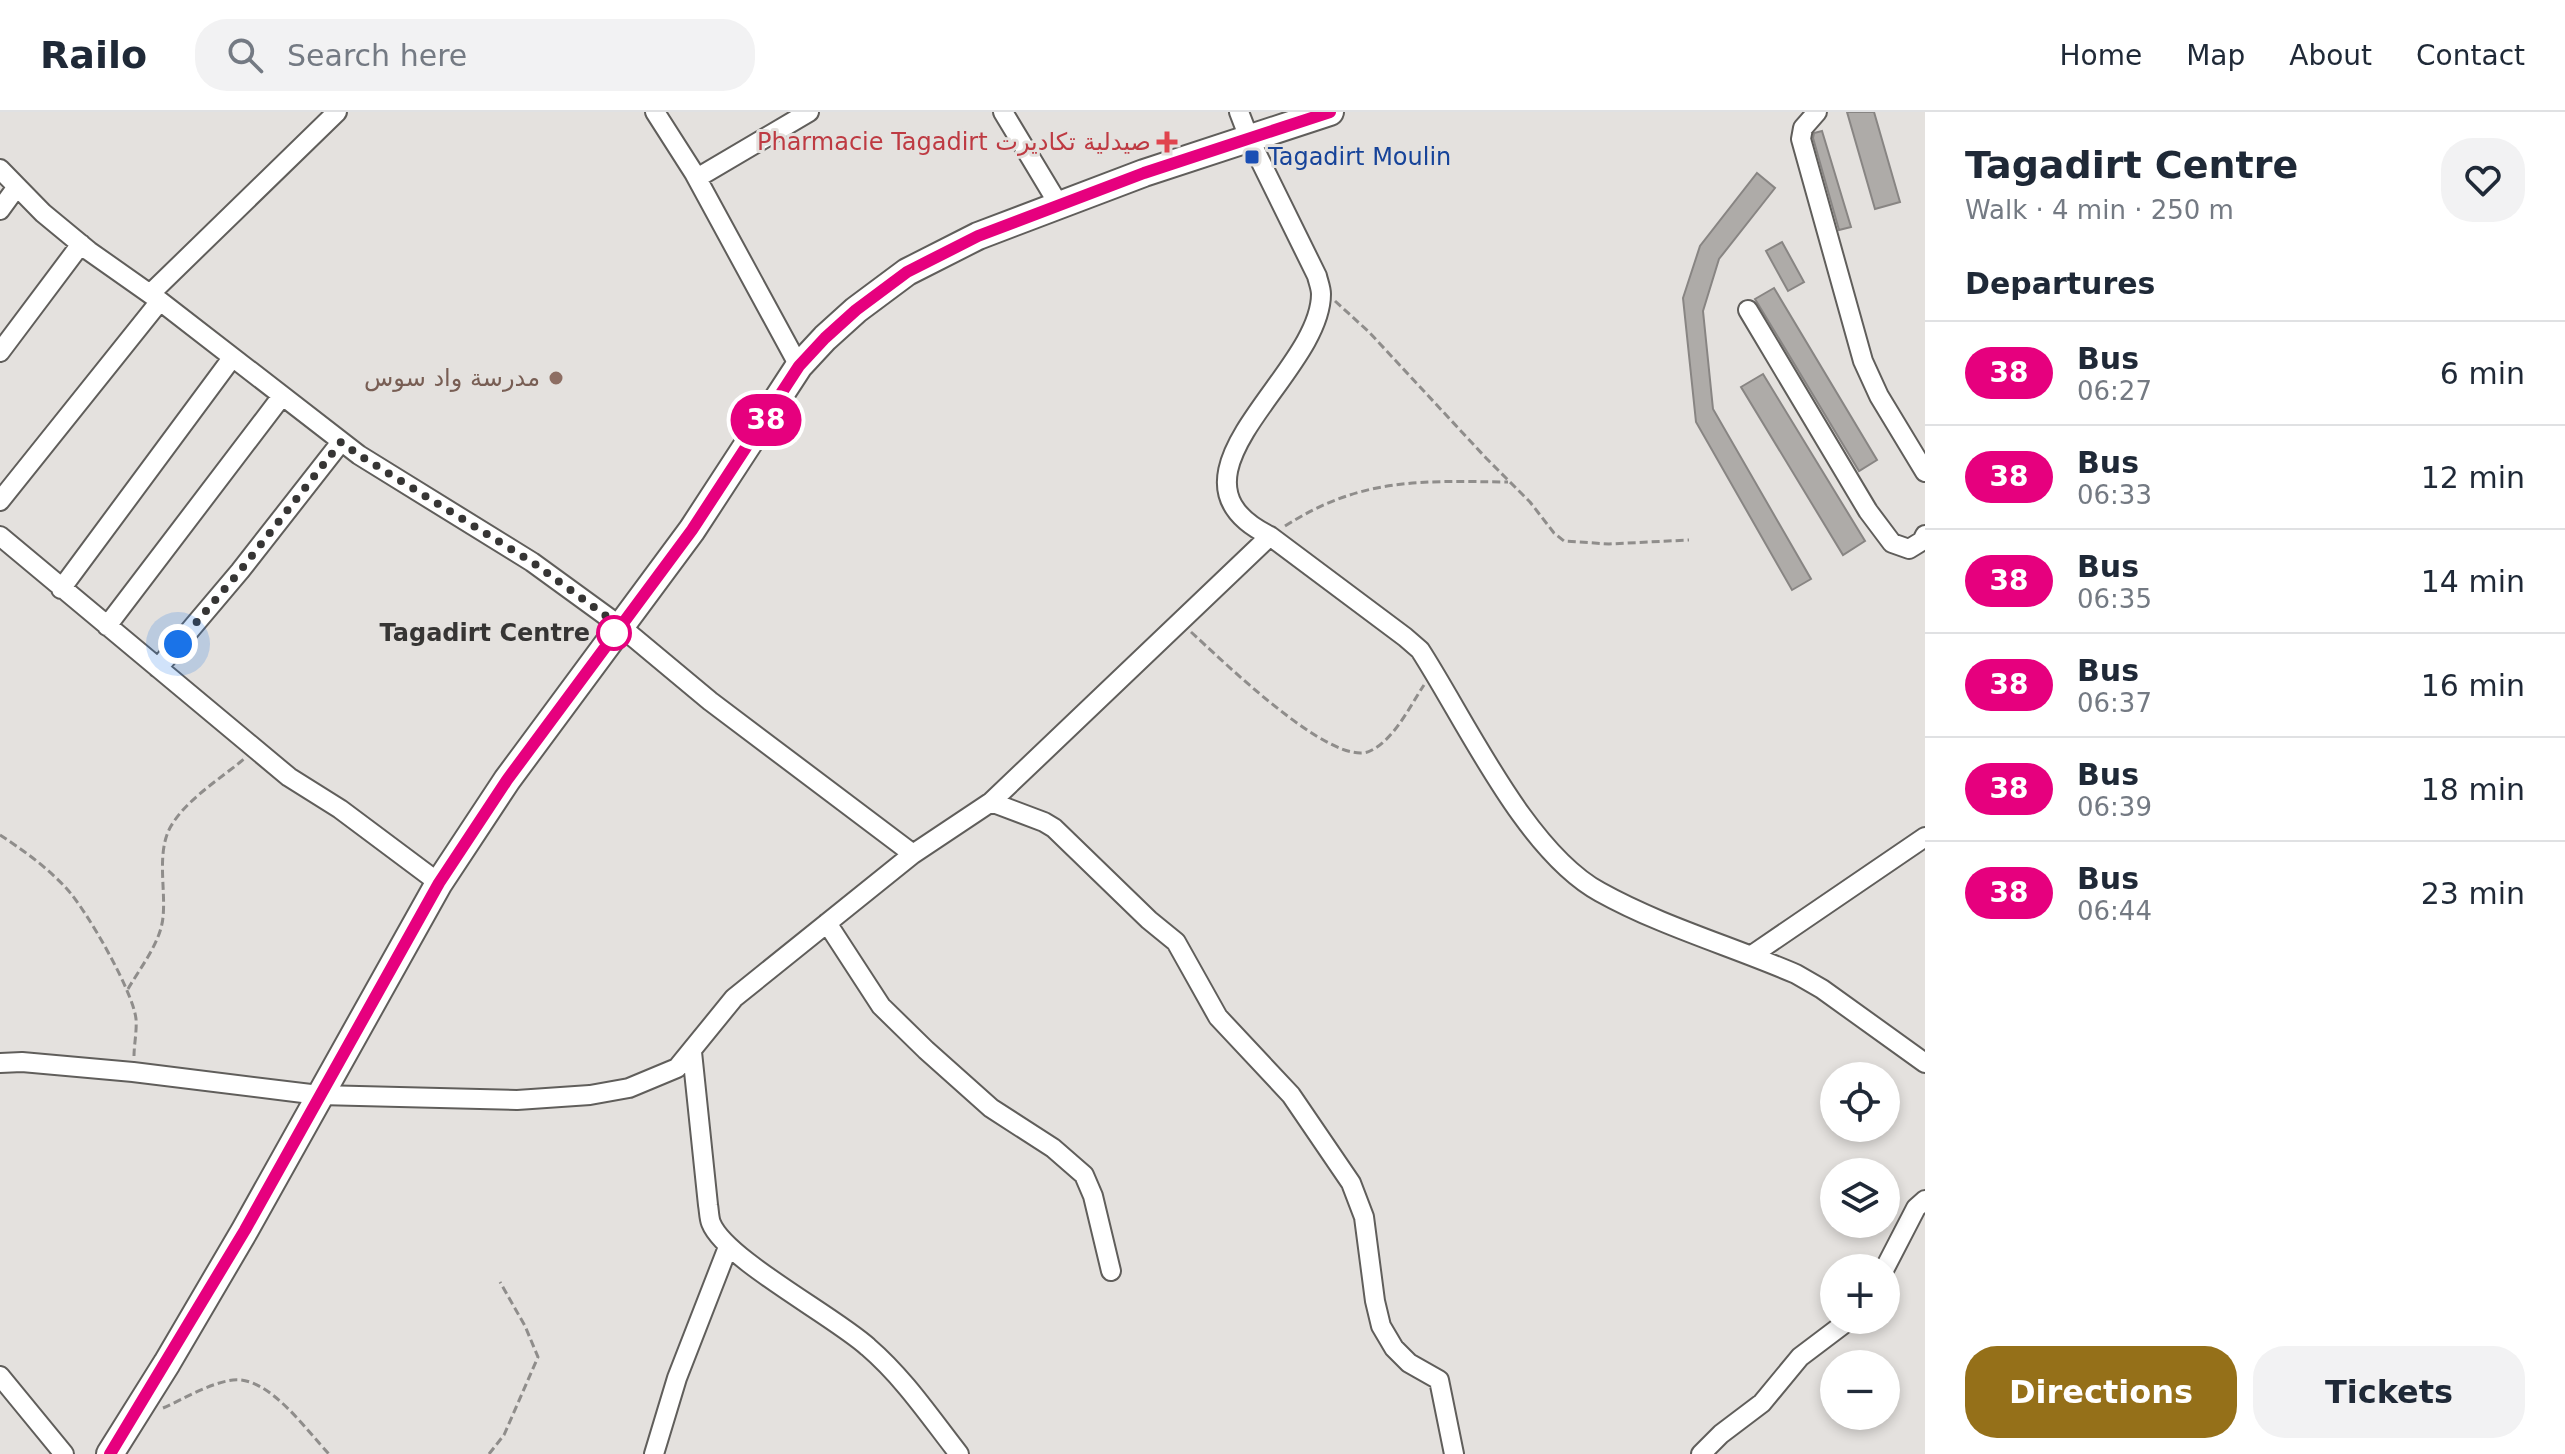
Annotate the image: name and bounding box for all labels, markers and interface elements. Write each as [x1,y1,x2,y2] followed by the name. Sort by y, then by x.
[195,19,755,91] search box
[40,33,147,77] text: Railo
[223,33,267,77] icon: search
[287,38,467,73] text: Search here
[2059,39,2142,72] text: Home
[2186,39,2245,72] text: Map
[2289,39,2372,72] text: About
[2416,39,2525,72] text: Contact
[757,128,1151,156] place label: Pharmacie Tagadirt صيدلية تكاديرت
[1158,133,1176,151] marker: Pharmacie Tagadirt صيدلية تكاديرت
[2441,138,2525,222] button: heart
[1267,143,1451,171] place label: Tagadirt Moulin
[1965,143,2298,187] text: Tagadirt Centre
[1243,148,1261,166] marker: Tagadirt Moulin
[1965,195,2234,225] text: Walk · 4 min · 250 m
[1965,266,2155,301] text: Departures
[2077,341,2139,376] text: Bus
[1990,356,2028,389] text: 38
[2440,356,2525,391] text: 6 min
[364,364,540,392] place label: مدرسة واد سوس
[547,369,565,387] marker: مدرسة واد سوس
[2077,376,2152,406] text: 06:27
[730,394,802,446] line badge: 38
[747,403,785,436] text: 38
[2077,445,2139,480] text: Bus
[1990,460,2028,493] text: 38
[2421,460,2525,495] text: 12 min
[2077,480,2152,510] text: 06:33
[2077,549,2139,584] text: Bus
[1990,564,2028,597] text: 38
[2421,564,2525,599] text: 14 min
[2077,584,2152,614] text: 06:35
[597,616,631,650] marker: Tagadirt Centre
[380,619,590,647] place label: Tagadirt Centre
[158,624,198,664] your location
[2077,653,2139,688] text: Bus
[1990,668,2028,701] text: 38
[2421,668,2525,703] text: 16 min
[2077,688,2152,718] text: 06:37
[2077,757,2139,792] text: Bus
[1990,772,2028,805] text: 38
[2421,772,2525,807] text: 18 min
[2077,792,2152,822] text: 06:39
[2077,861,2139,896] text: Bus
[1990,876,2028,909] text: 38
[2421,876,2525,911] text: 23 min
[2077,896,2152,926] text: 06:44
[1820,1062,1900,1430] map controls
[1820,1062,1900,1142] button: locate
[1820,1158,1900,1238] button: layers
[1820,1254,1900,1334] button: +
[1965,1346,2237,1438] button: Directions
[2253,1346,2525,1438] button: Tickets
[1820,1350,1900,1430] button: −

